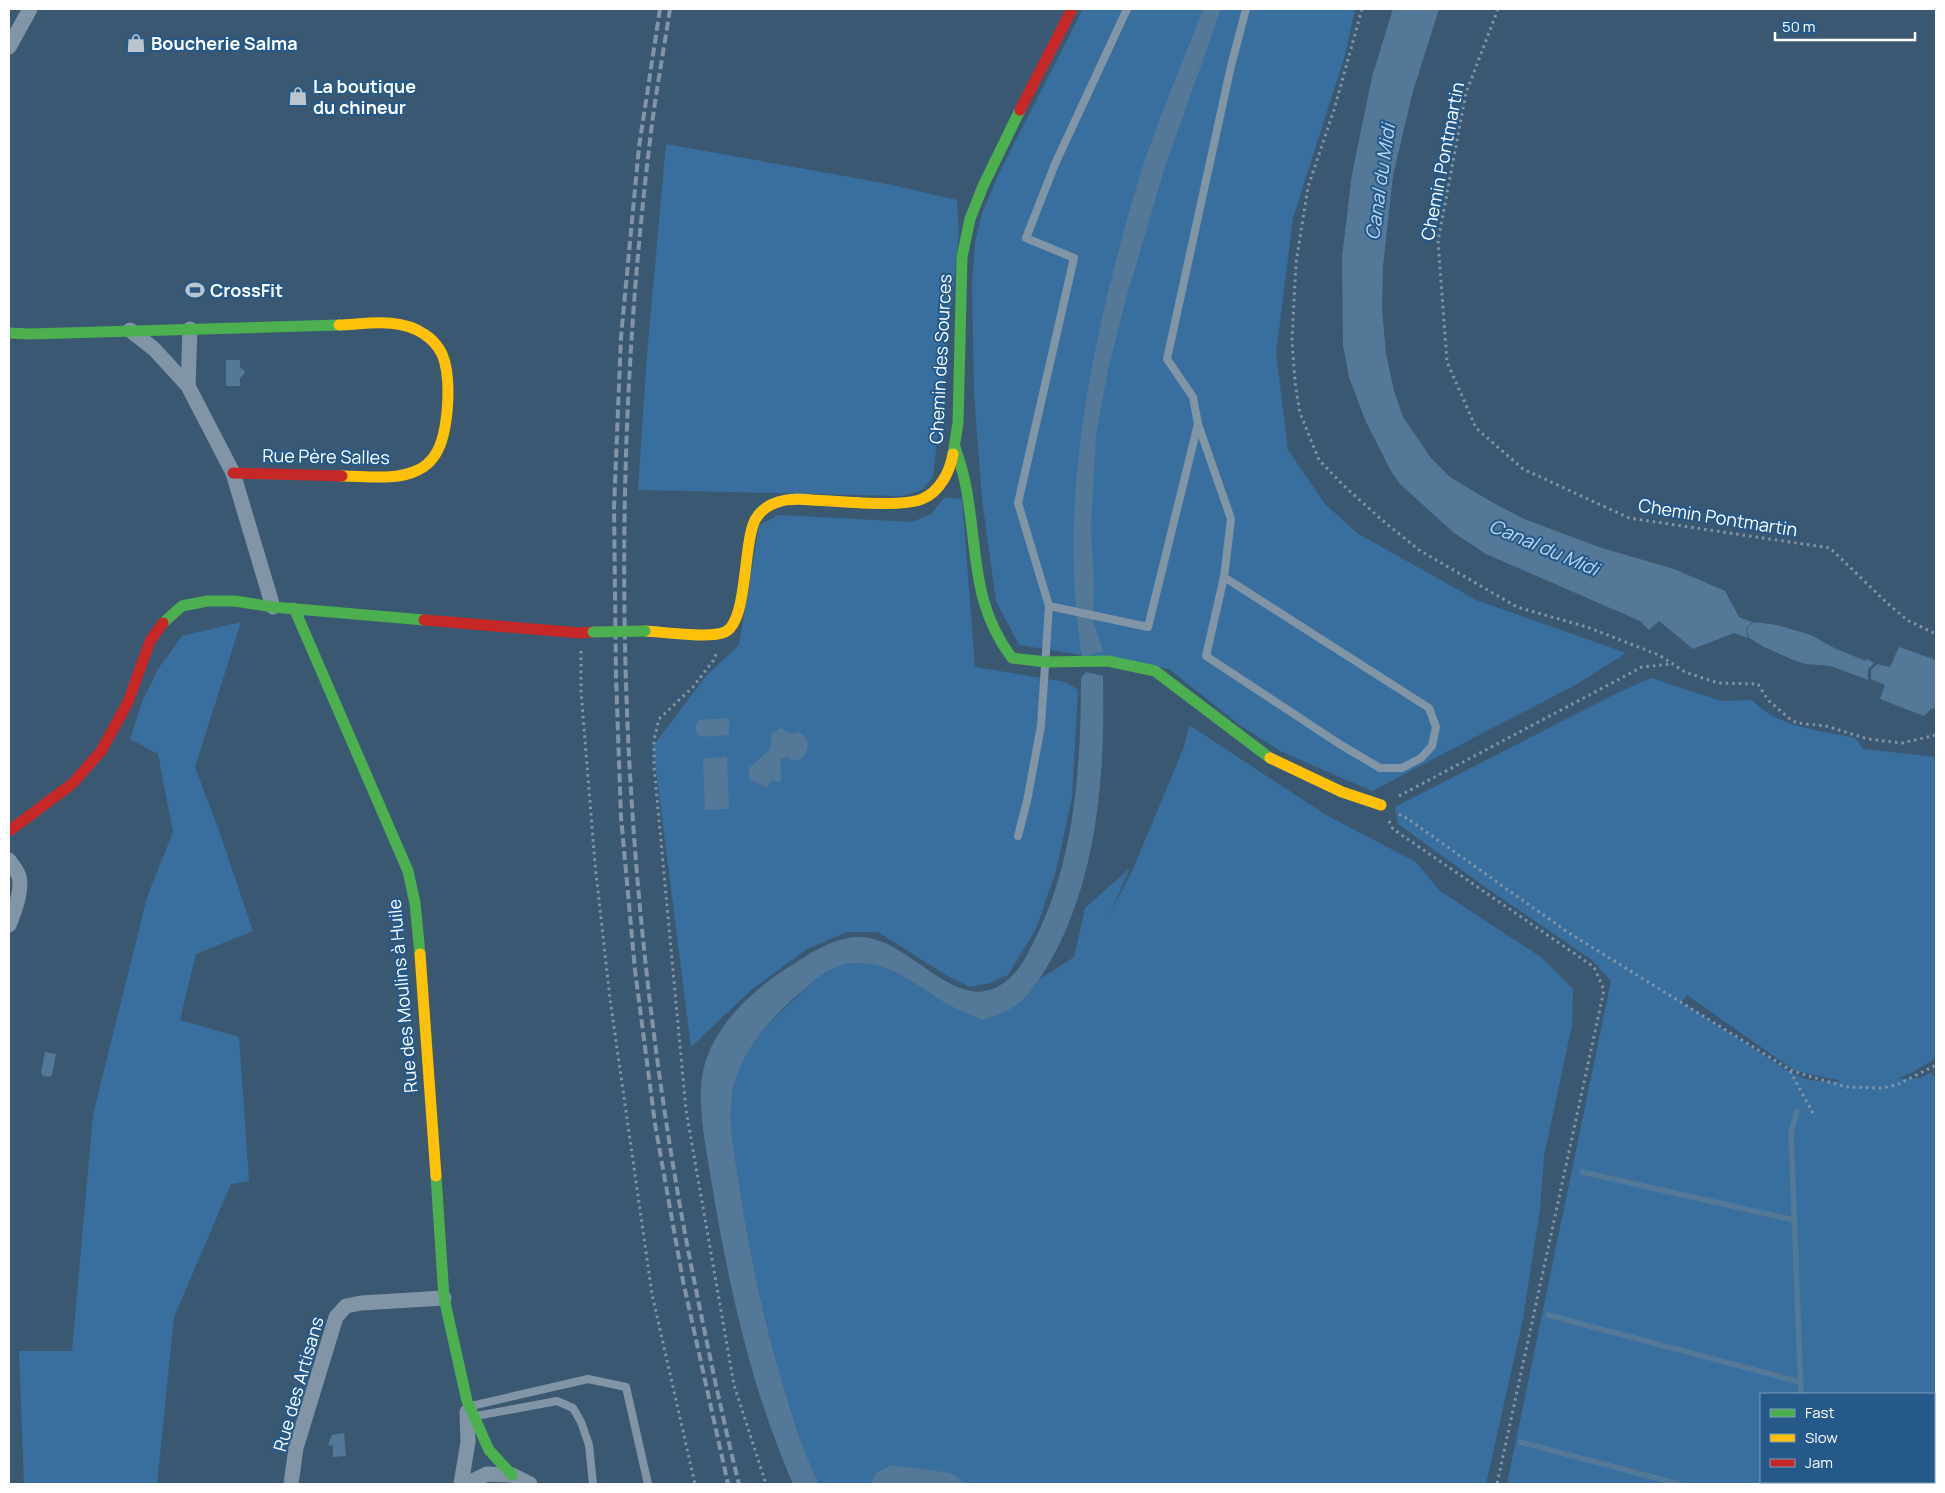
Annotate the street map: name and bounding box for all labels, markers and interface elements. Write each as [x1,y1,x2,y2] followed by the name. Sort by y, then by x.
[1775,10,1915,42] scale bar
[1782,16,1816,37] text: 50 m
[151,31,298,55] place label: Boucherie Salma
[125,32,147,54] shop icon: Boucherie Salma
[313,74,416,119] place label: La boutique du chineur
[1415,80,1469,242] street label: Chemin Pontmartin
[287,85,309,107] shop icon: La boutique du chineur
[1359,120,1401,242] water label: Canal du Midi
[924,273,956,445] street label: Chemin des Sources
[210,278,283,302] place label: CrossFit
[184,279,206,301] sports icon: CrossFit
[262,443,390,469] street label: Rue Père Salles
[1637,493,1799,541] street label: Chemin Pontmartin
[1485,512,1605,583] water label: Canal du Midi
[382,898,422,1094] street label: Rue des Moulins à Huile
[267,1314,329,1454] street label: Rue des Artisans
[1760,1393,1935,1483] legend
[1805,1402,1834,1423] text: Fast
[1805,1427,1838,1448] text: Slow
[1805,1452,1833,1473] text: Jam

